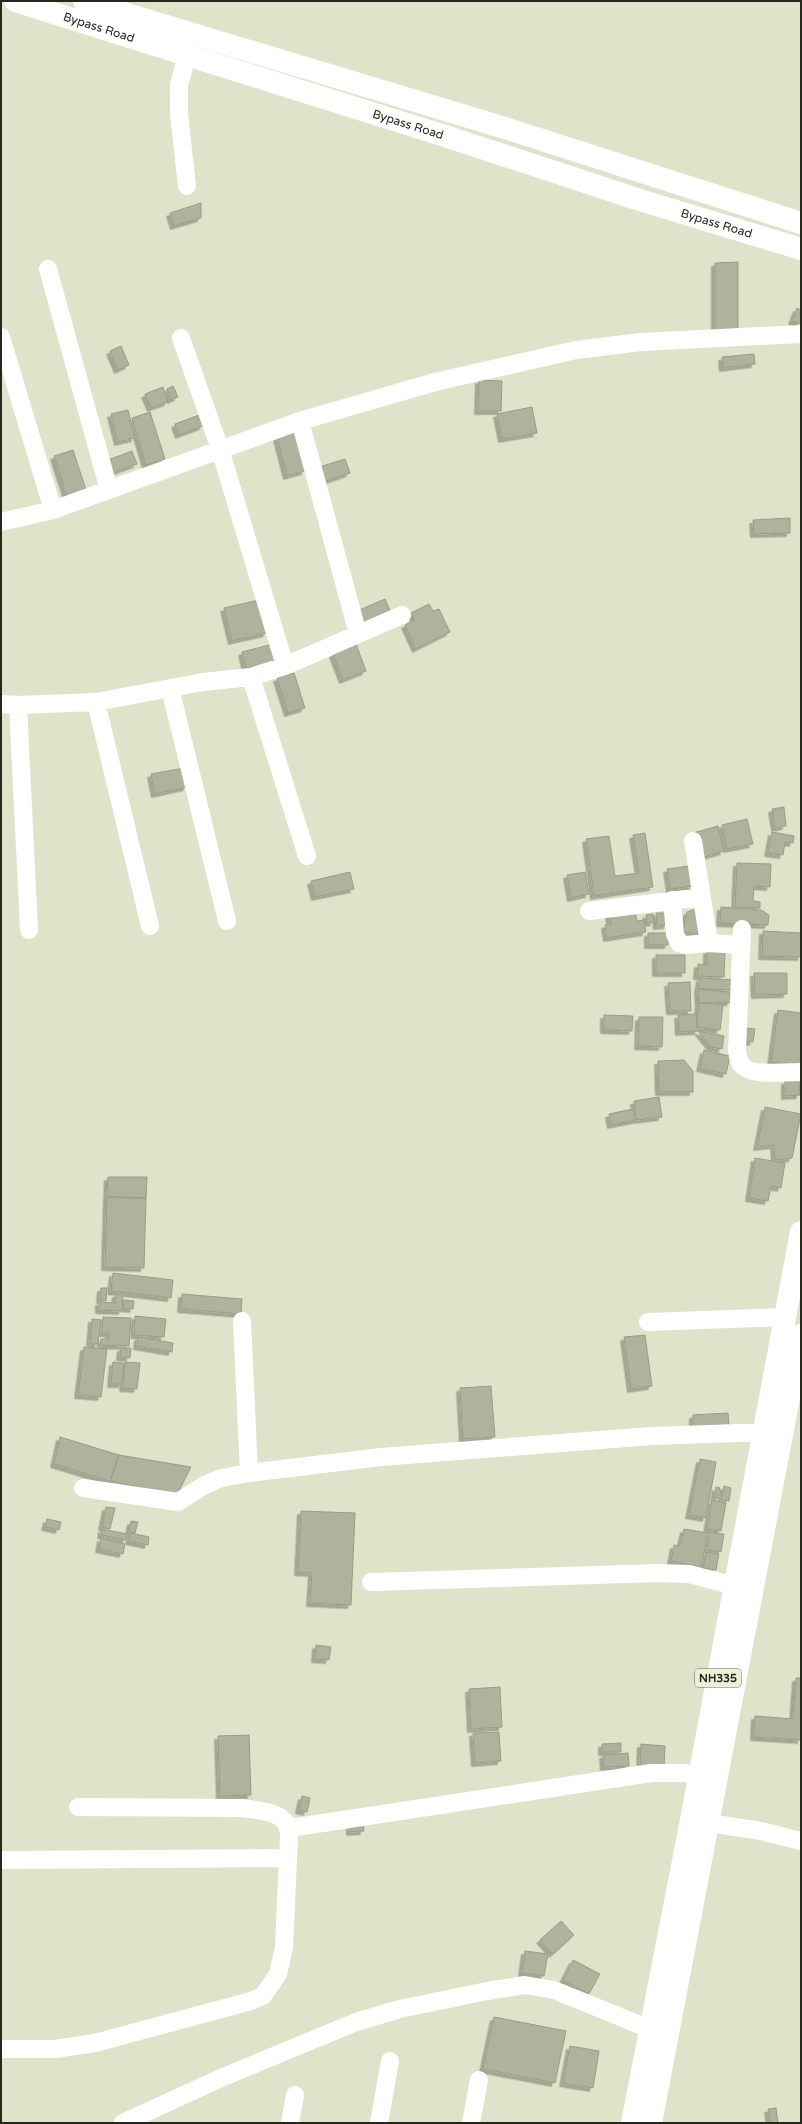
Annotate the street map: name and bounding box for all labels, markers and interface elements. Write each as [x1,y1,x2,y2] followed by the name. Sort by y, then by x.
[62,10,136,45] street label: Bypass Road
[371,107,445,142] street label: Bypass Road
[679,206,754,241] street label: Bypass Road
[695,1669,741,1687] road number: NH335

